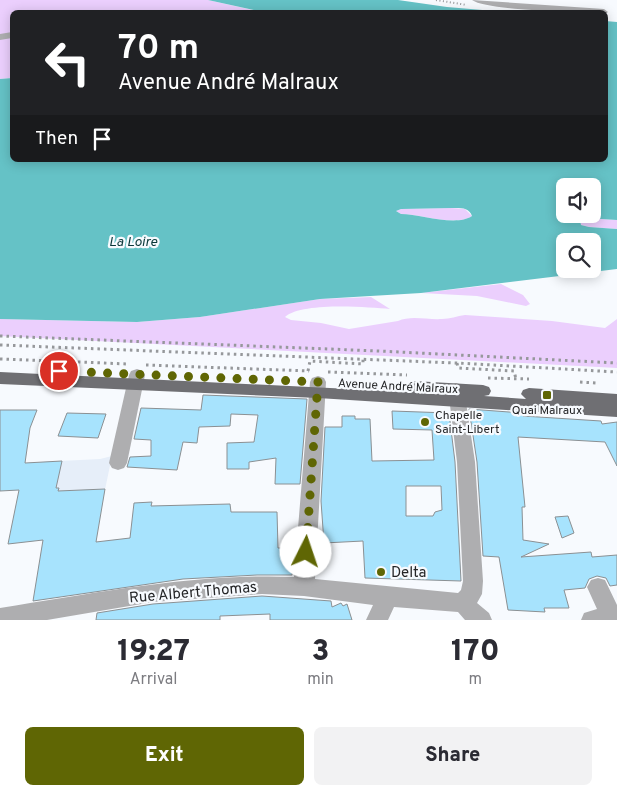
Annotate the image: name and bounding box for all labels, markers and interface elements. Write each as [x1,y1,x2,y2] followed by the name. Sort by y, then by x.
[118,27,199,71] text: 70 m
[35,30,100,95] icon: left
[118,70,339,97] text: Avenue André Malraux
[88,125,116,153] icon: arrive
[35,127,78,151] text: Then
[556,178,601,278] map controls
[556,178,601,223] button: sound
[556,233,601,278] button: search
[109,234,158,251] water label: La Loire
[38,350,80,392] pin
[45,357,73,385] icon: arrive
[337,376,459,398] street label: Avenue André Malraux
[541,389,553,401] marker: Quai Malraux
[512,403,582,419] place label: Quai Malraux
[435,408,499,438] place label: Chapelle Saint-Libert
[419,416,431,428] marker: Chapelle Saint-Libert
[279,525,331,577] position arrow
[391,564,427,583] place label: Delta
[375,566,387,578] marker: Delta
[128,578,258,609] street label: Rue Albert Thomas
[117,634,190,671] text: 19:27
[311,634,329,671] text: 3
[451,634,500,671] text: 170
[130,670,177,690] text: Arrival
[307,670,334,690] text: min
[469,670,482,690] text: m
[25,727,304,785] button: Exit
[314,727,592,785] button: Share

